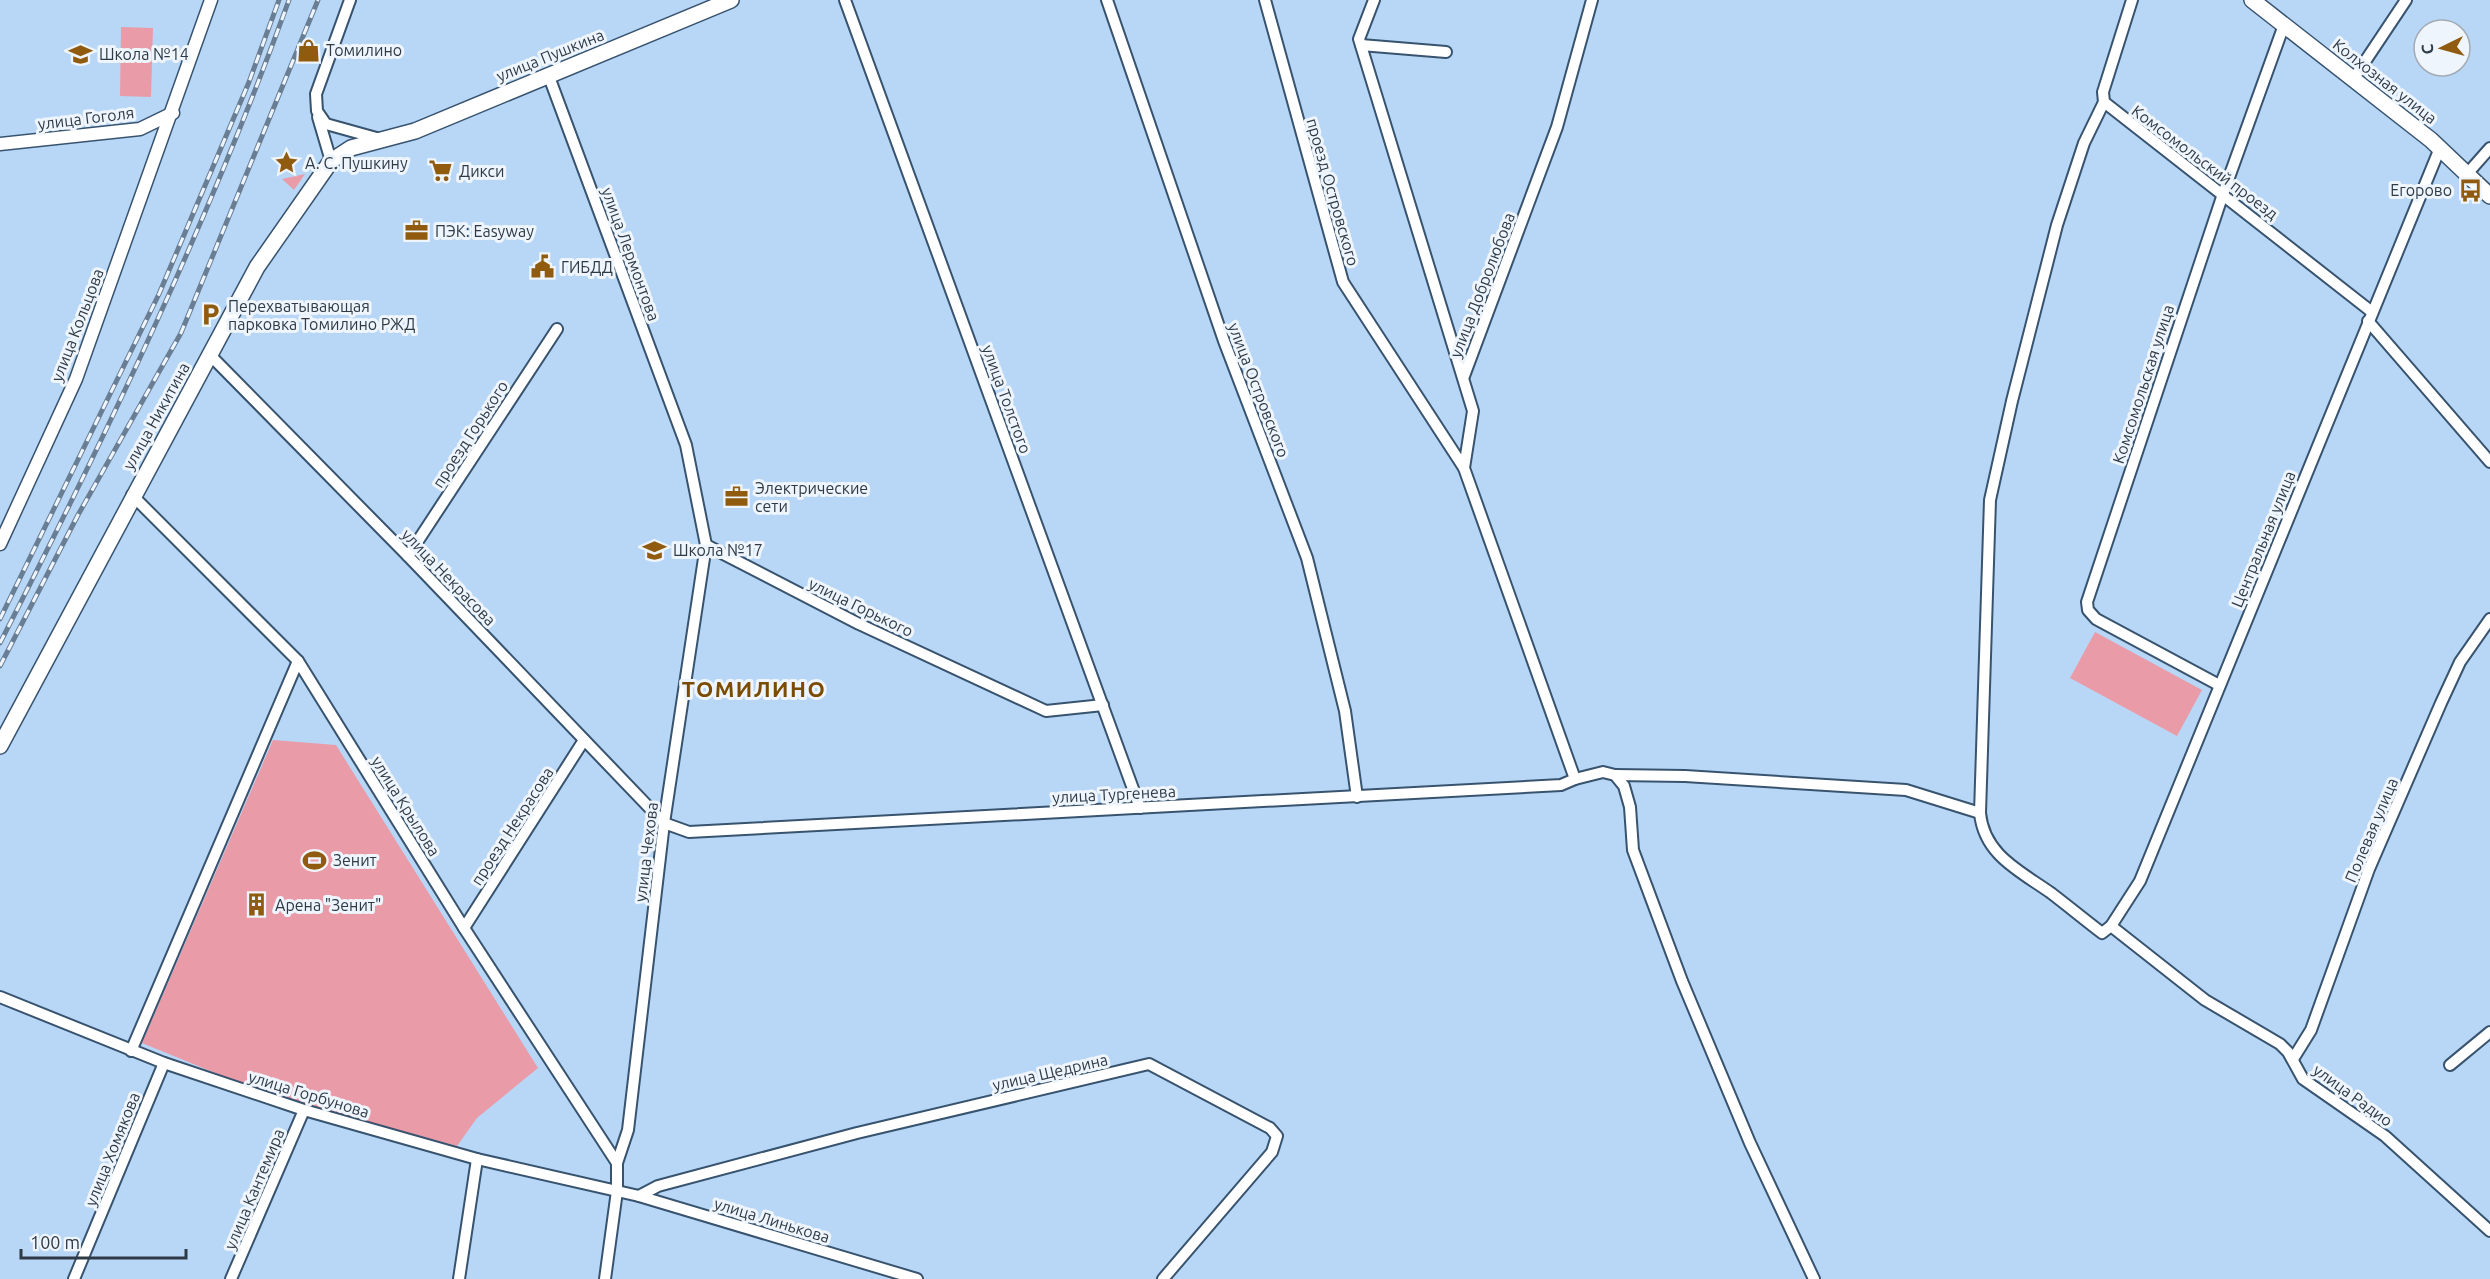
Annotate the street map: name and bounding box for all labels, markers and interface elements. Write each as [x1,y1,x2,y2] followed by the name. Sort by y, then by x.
[2412,18,2472,78] north arrow
[494,25,606,85] street label: улица Пушкина
[2330,35,2440,127] street label: Колхозная улица
[295,37,321,63] shop icon: Томилино
[68,41,94,67] school or university icon: Школа №14
[326,41,402,59] place label: Томилино
[2418,43,2436,55] text: С
[99,45,189,63] place label: Школа №14
[2128,101,2282,223] street label: Комсомольский проезд
[37,103,135,133] street label: улица Гоголя
[1303,116,1363,268] street label: проезд Островского
[274,150,300,176] place icon: А. С. Пушкину
[305,154,408,172] place label: А. С. Пушкину
[428,158,454,184] supermarket icon: Дикси
[459,162,505,180] place label: Дикси
[2457,177,2483,203] bus stop icon: Егорово
[2390,181,2452,199] place label: Егорово
[599,185,663,323] street label: улица Лермонтова
[1446,210,1518,360] street label: улица Добролюбова
[404,218,430,244] office icon: ПЭК: Easyway
[435,222,534,240] place label: ПЭК: Easyway
[530,254,556,280] public building icon: ГИБДД
[561,258,613,276] place label: ГИБДД
[47,266,107,384] street label: улица Кольцова
[228,297,415,333] place label: Перехватывающая парковка Томилино РЖД
[197,302,223,328] parking icon: Перехватывающая парковка Томилино РЖД
[2109,302,2177,466] street label: Комсомольская улица
[1225,320,1293,460] street label: улица Островского
[979,342,1035,456] street label: улица Толстого
[119,359,193,473] street label: улица Никитина
[429,377,511,491] street label: проезд Горького
[2227,468,2299,610] street label: Центральная улица
[755,479,868,515] place label: Электрические сети
[724,484,750,510] office icon: Электрические сети
[398,525,500,629] street label: улица Некрасова
[642,537,668,563] school or university icon: Школа №17
[673,541,763,559] place label: Школа №17
[806,574,916,640] street label: улица Горького
[682,676,826,701] district label: ТОМИЛИНО
[368,753,444,859] street label: улица Крылова
[467,764,557,888] street label: проезд Некрасова
[2341,775,2401,885] street label: Полевая улица
[1052,782,1176,806] street label: улица Тургенева
[631,801,661,903] street label: улица Чехова
[302,847,328,873] sports icon: Зенит
[333,851,377,869] place label: Зенит
[244,892,270,918] building icon: Арена "Зенит"
[275,896,381,914] place label: Арена "Зенит"
[991,1050,1109,1094] street label: улица Щедрина
[2310,1060,2396,1130] street label: улица Радио
[246,1067,372,1121] street label: улица Горбунова
[81,1089,143,1209] street label: улица Хомякова
[220,1126,288,1252] street label: улица Кантемира
[712,1194,832,1246] street label: улица Линькова
[21,1222,186,1260] scale bar
[30,1232,80,1252] text: 100 m

